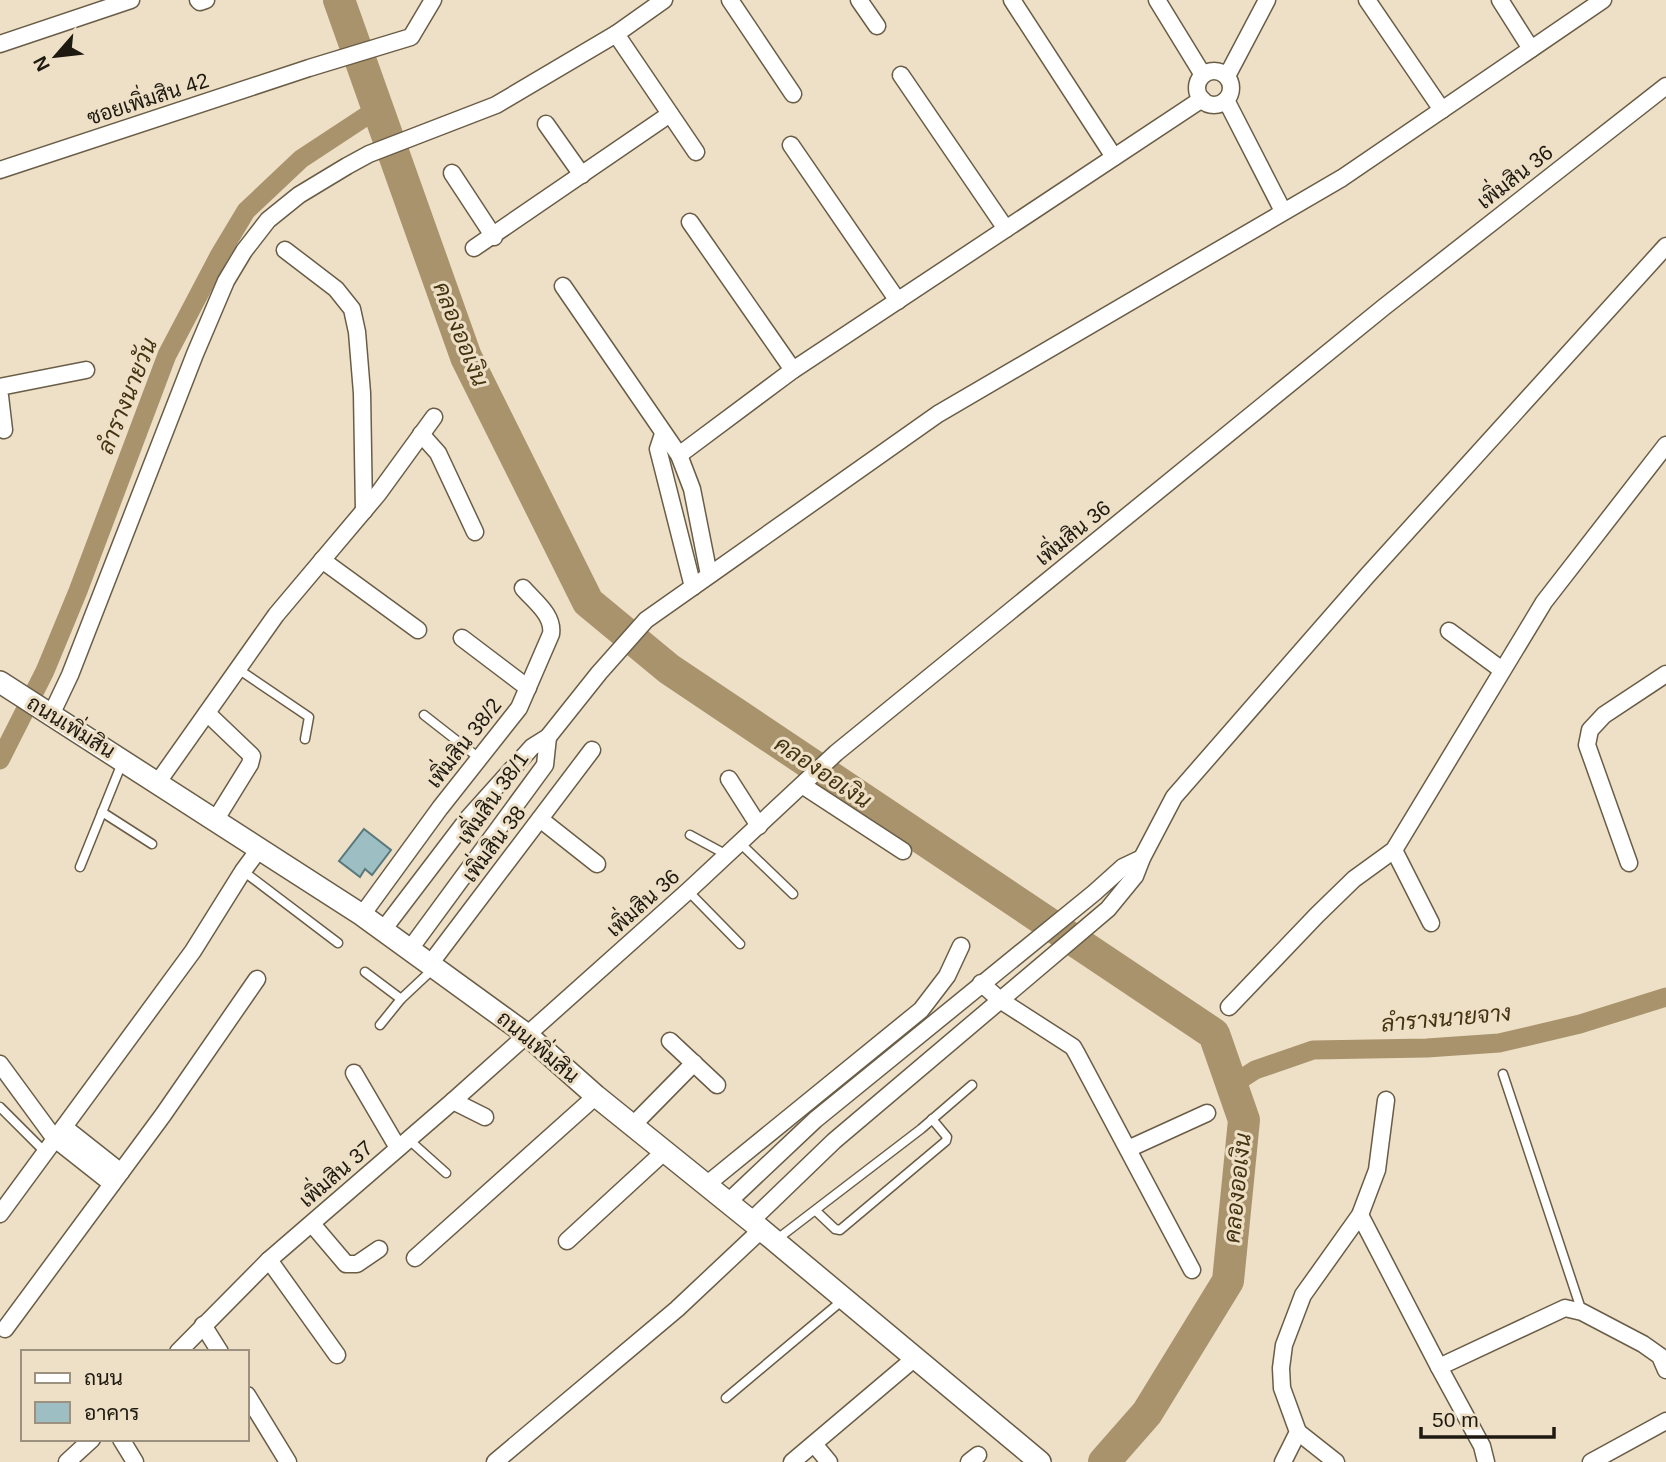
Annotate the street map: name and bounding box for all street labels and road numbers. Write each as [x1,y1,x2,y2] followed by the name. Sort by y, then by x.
[82,61,212,129] street label: ซอยเพิ่มสิน 42
[1468,135,1557,213] street label: เพิ่มสิน 36
[1026,490,1115,570] street label: เพิ่มสิน 36
[23,685,123,763] street label: ถนนเพิ่มสิน
[416,689,506,792] street label: เพิ่มสิน 38/2
[452,747,534,849] street label: เพิ่มสิน 38/1
[457,801,531,887] street label: เพิ่มสิน 38
[597,859,684,941] street label: เพิ่มสิน 36
[493,1001,588,1087] street label: ถนนเพิ่มสิน
[290,1130,377,1212] street label: เพิ่มสิน 37

